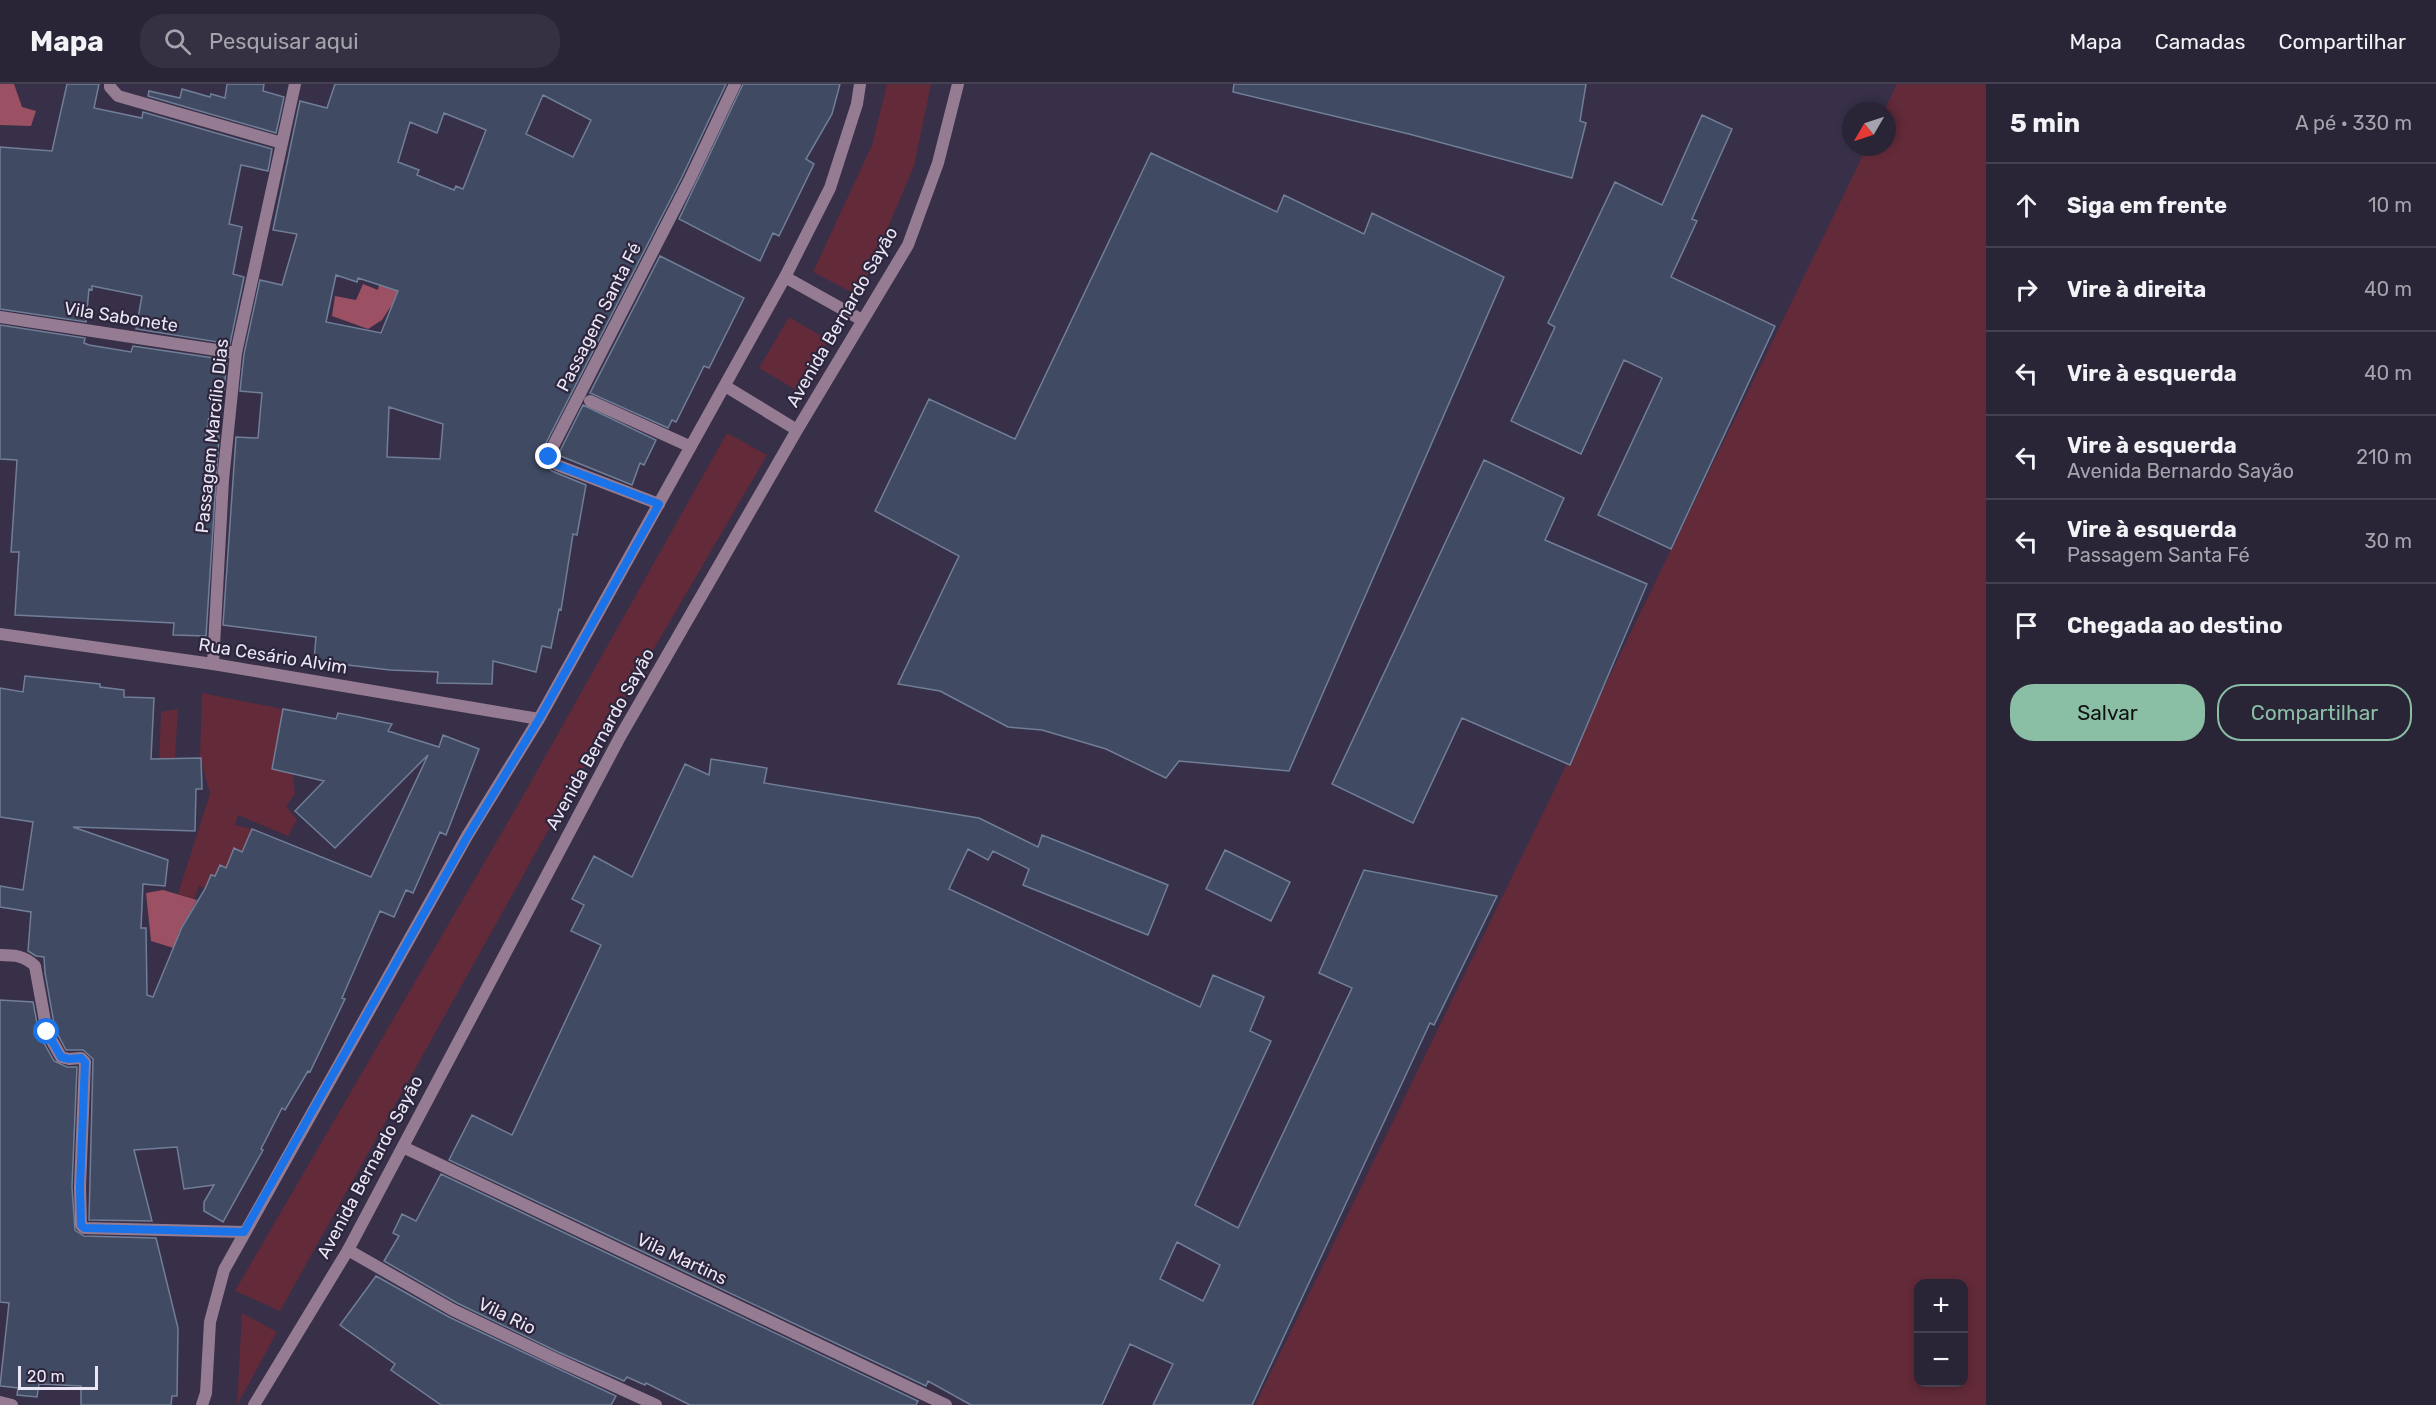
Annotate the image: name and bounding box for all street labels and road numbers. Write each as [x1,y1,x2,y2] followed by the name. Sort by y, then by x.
[781,223,903,411] street label: Avenida Bernardo Sayão
[552,239,646,395] street label: Passagem Santa Fé
[62,297,180,337] street label: Vila Sabonete
[191,338,233,534] street label: Passagem Marcílio Dias
[197,633,349,679] street label: Rua Cesário Alvim
[541,644,659,834] street label: Avenida Bernardo Sayão
[312,1072,428,1262] street label: Avenida Bernardo Sayão
[633,1228,731,1290] street label: Vila Martins
[475,1293,539,1339] street label: Vila Rio

